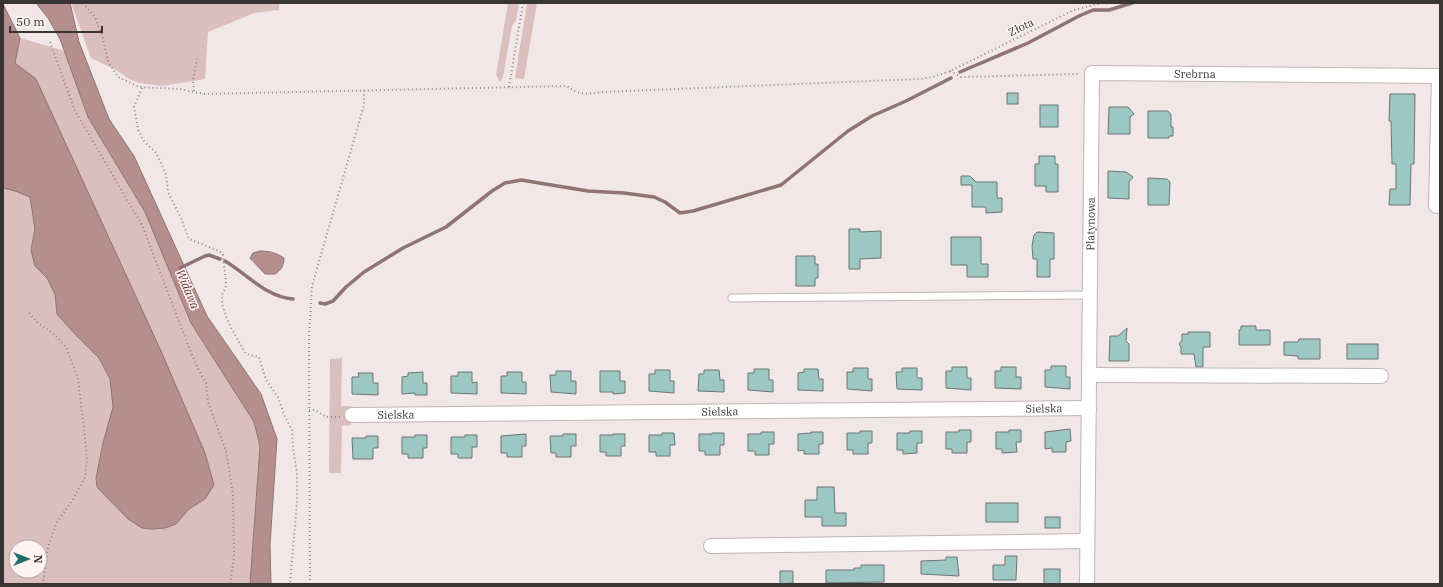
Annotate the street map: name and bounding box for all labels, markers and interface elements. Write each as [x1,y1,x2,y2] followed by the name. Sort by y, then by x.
[10,8,102,34] scale bar
[16,14,45,29] text: 50 m
[1006,15,1036,39] street label: Złota
[1174,67,1216,81] street label: Srebrna
[1083,197,1098,251] street label: Platynowa
[173,267,203,312] water label: Widawa
[1025,401,1063,416] street label: Sielska
[701,404,739,419] street label: Sielska
[377,407,415,422] street label: Sielska
[8,539,48,579] north arrow
[31,555,45,564] text: N

